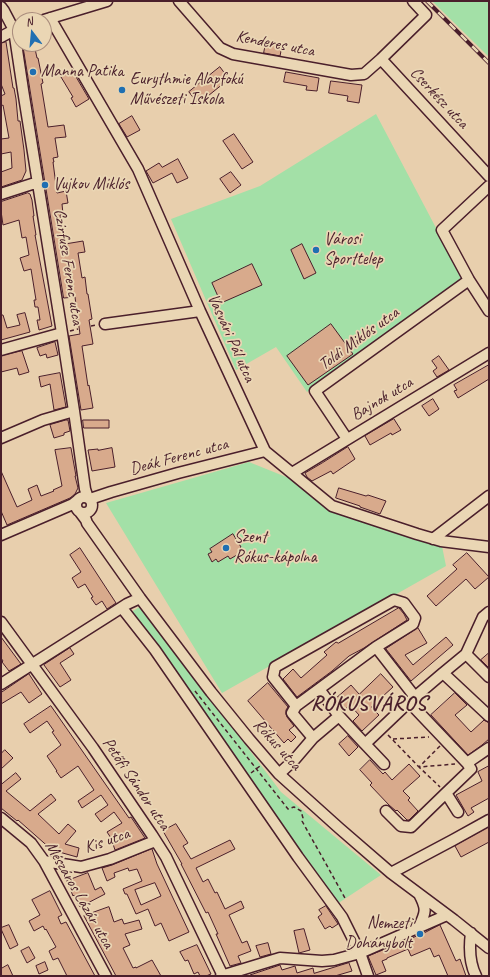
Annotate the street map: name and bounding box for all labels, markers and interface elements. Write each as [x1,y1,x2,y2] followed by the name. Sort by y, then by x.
[12,12,52,52] north arrow
[24,14,34,29] text: N
[234,26,316,62] street label: Kenderes utca
[41,62,124,82] place label: Manna Patika
[405,63,473,133] street label: Cserkész utca
[28,67,38,77] marker: Manna Patika
[130,70,243,110] place label: Eurythmie Alapfokú Művészeti Iskola
[117,85,127,95] marker: Eurythmie Alapfokú Művészeti Iskola
[53,175,129,195] place label: Vujkov Miklós
[40,180,50,190] marker: Vujkov Miklós
[49,208,87,326] street label: Czirfusz Ferenc utca
[324,230,382,270] place label: Városi Sporttelep
[311,245,321,255] marker: Városi Sporttelep
[203,291,259,385] street label: Vasvári Pál utca
[315,303,403,375] street label: Toldi Miklós utca
[347,373,417,425] street label: Bajnok utca
[128,434,230,480] street label: Deák Ferenc utca
[234,528,317,568] place label: Szent Rókus-kápolna
[221,543,231,553] marker: Szent Rókus-kápolna
[311,691,427,717] district label: RÓKUSVÁROS
[249,715,305,775] street label: Rókus utca
[97,734,175,834] street label: Petőfi Sándor utca
[82,824,132,858] street label: Kis utca
[40,838,118,952] street label: Mészáros Lázár utca
[345,914,412,954] place label: Nemzeti Dohánybolt
[415,929,425,939] marker: Nemzeti Dohánybolt

